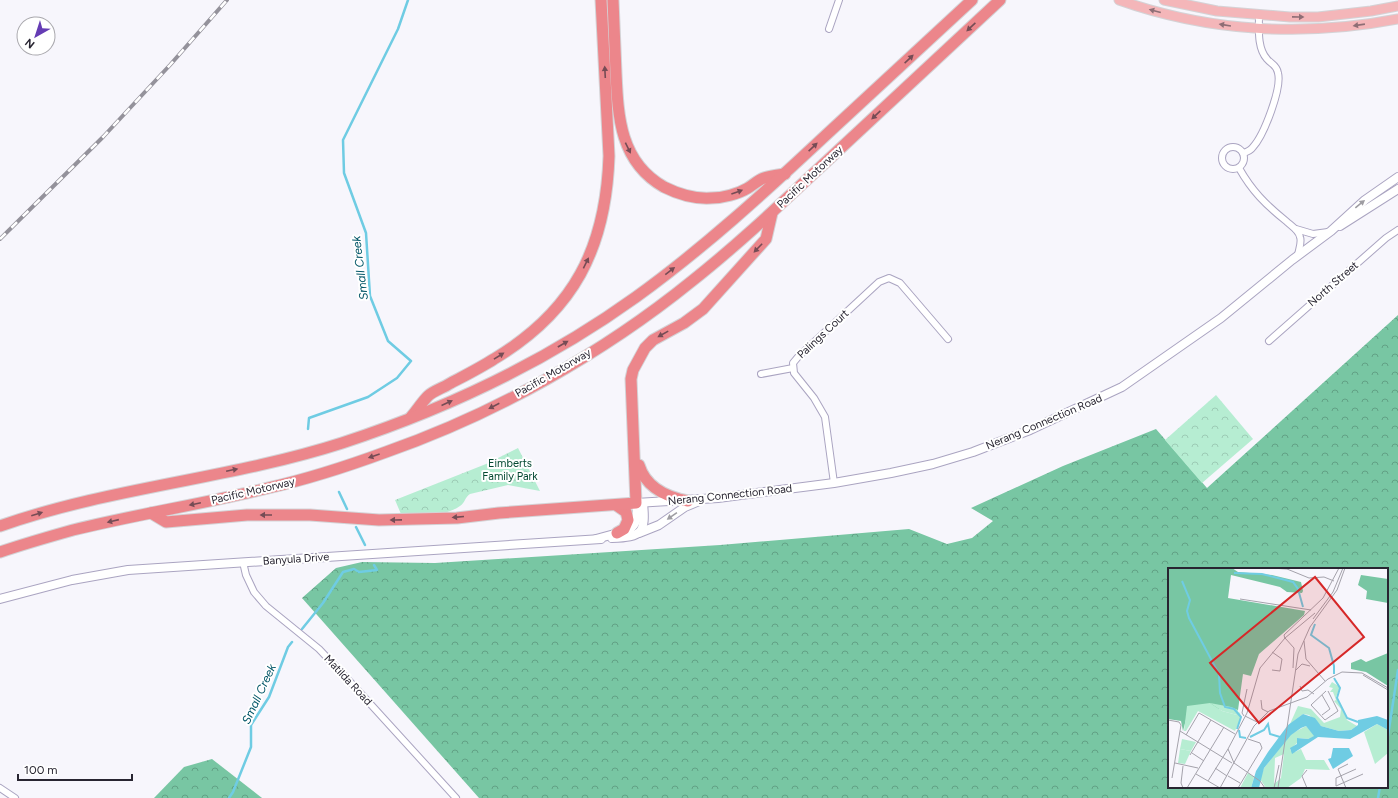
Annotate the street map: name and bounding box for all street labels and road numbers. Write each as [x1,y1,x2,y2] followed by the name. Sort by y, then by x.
[774,143,846,211] street label: Pacific Motorway
[1305,259,1361,309] street label: North Street
[795,307,851,361] street label: Palings Court
[513,346,593,400] street label: Pacific Motorway
[984,392,1104,452] street label: Nerang Connection Road
[210,475,296,507] street label: Pacific Motorway
[667,482,793,508] street label: Nerang Connection Road
[262,550,330,568] street label: Banyula Drive
[321,652,375,708] street label: Matilda Road

